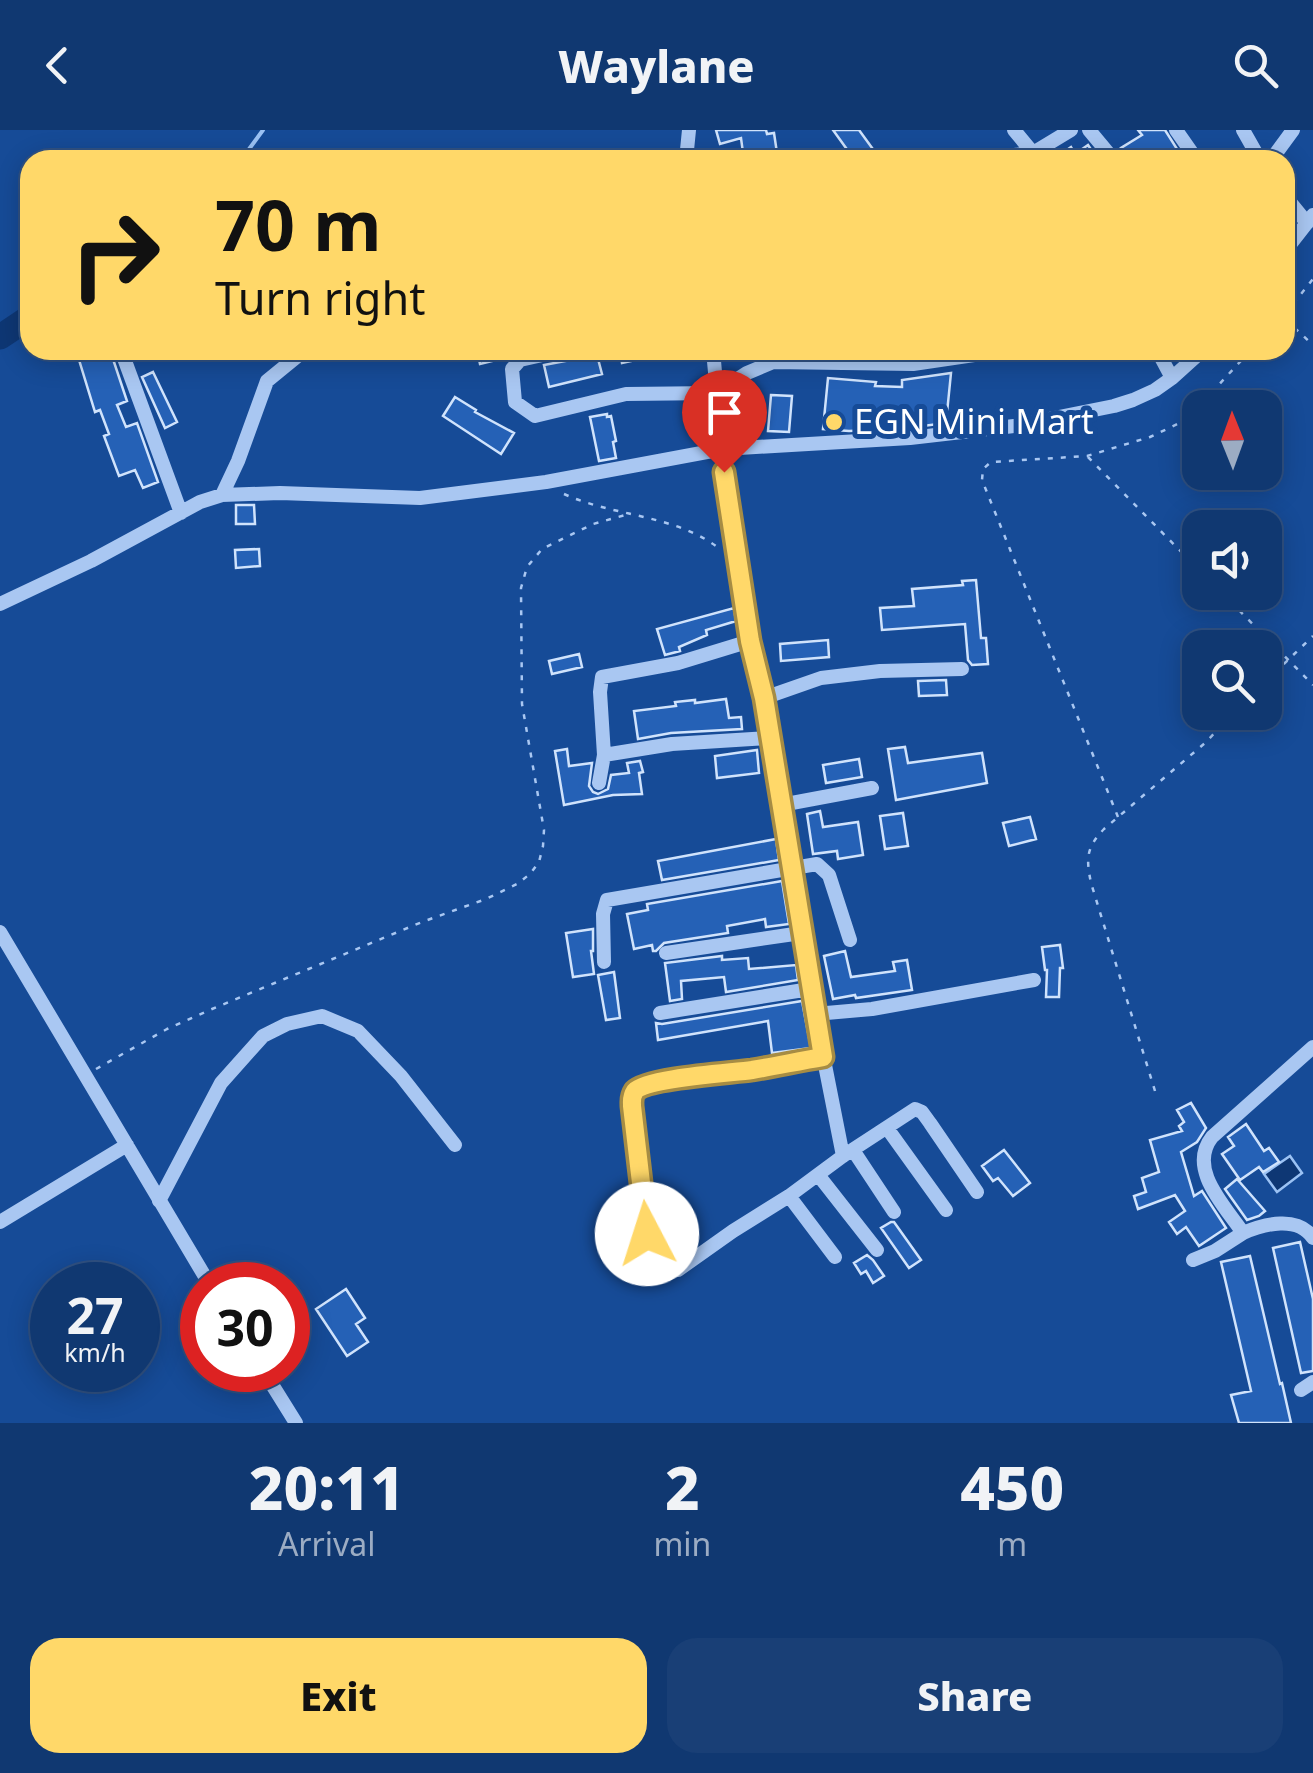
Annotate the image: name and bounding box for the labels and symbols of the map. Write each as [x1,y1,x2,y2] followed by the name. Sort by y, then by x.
[682,370,767,473] pin
[1182,390,1282,490] north arrow
[854,397,1094,444] place label: EGN Mini Mart
[823,411,845,433] marker: EGN Mini Mart
[595,1182,699,1286] position arrow
[180,1262,310,1392] speed limit sign: 30

